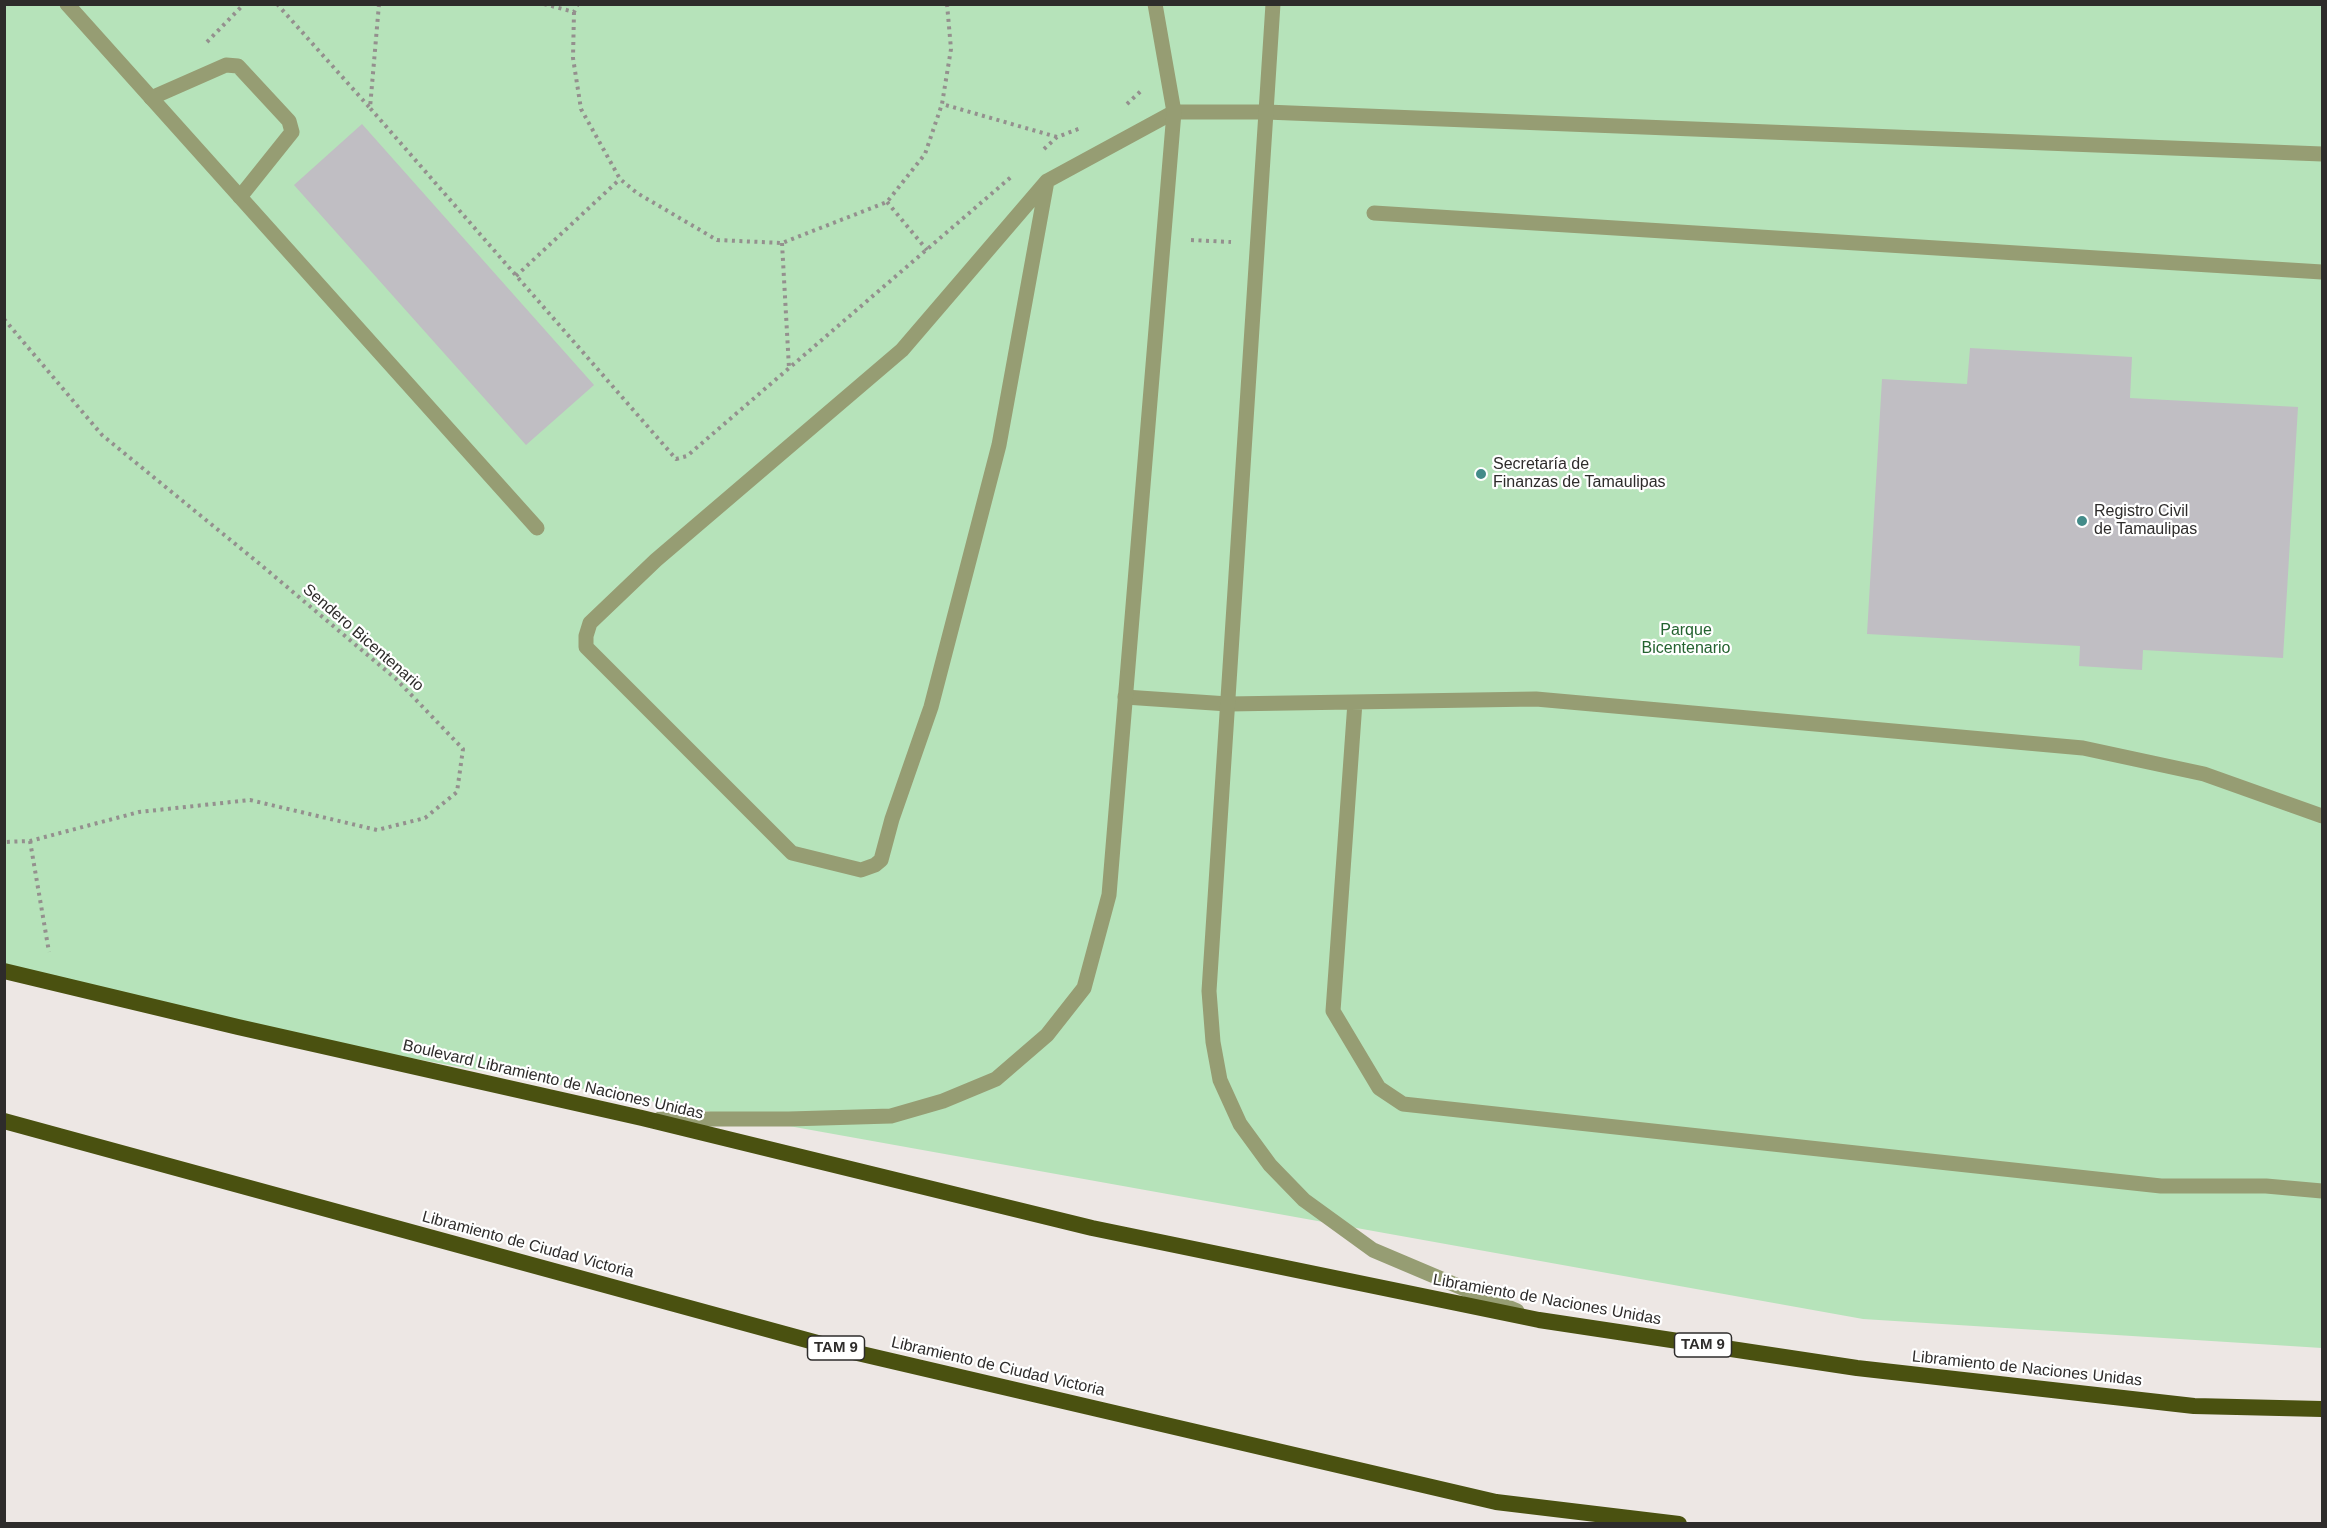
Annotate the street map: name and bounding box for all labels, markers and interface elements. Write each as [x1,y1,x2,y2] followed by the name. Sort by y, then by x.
[1493,455,1666,493] place label: Secretaría de Finanzas de Tamaulipas
[1474,467,1488,481] marker: Secretaría de Finanzas de Tamaulipas
[2094,502,2197,540] place label: Registro Civil de Tamaulipas
[2075,514,2089,528] marker: Registro Civil de Tamaulipas
[299,580,427,696] street label: Sendero Bicentenario
[1642,621,1730,659] park label: Parque Bicentenario
[401,1036,705,1124] street label: Boulevard Libramiento de Naciones Unidas
[420,1207,636,1283] street label: Libramiento de Ciudad Victoria
[1431,1270,1663,1330] street label: Libramiento de Naciones Unidas
[889,1333,1107,1401] street label: Libramiento de Ciudad Victoria
[1674,1333,1732,1357] road number: TAM 9
[808,1336,864,1360] road number: TAM 9
[1911,1347,2143,1391] street label: Libramiento de Naciones Unidas

